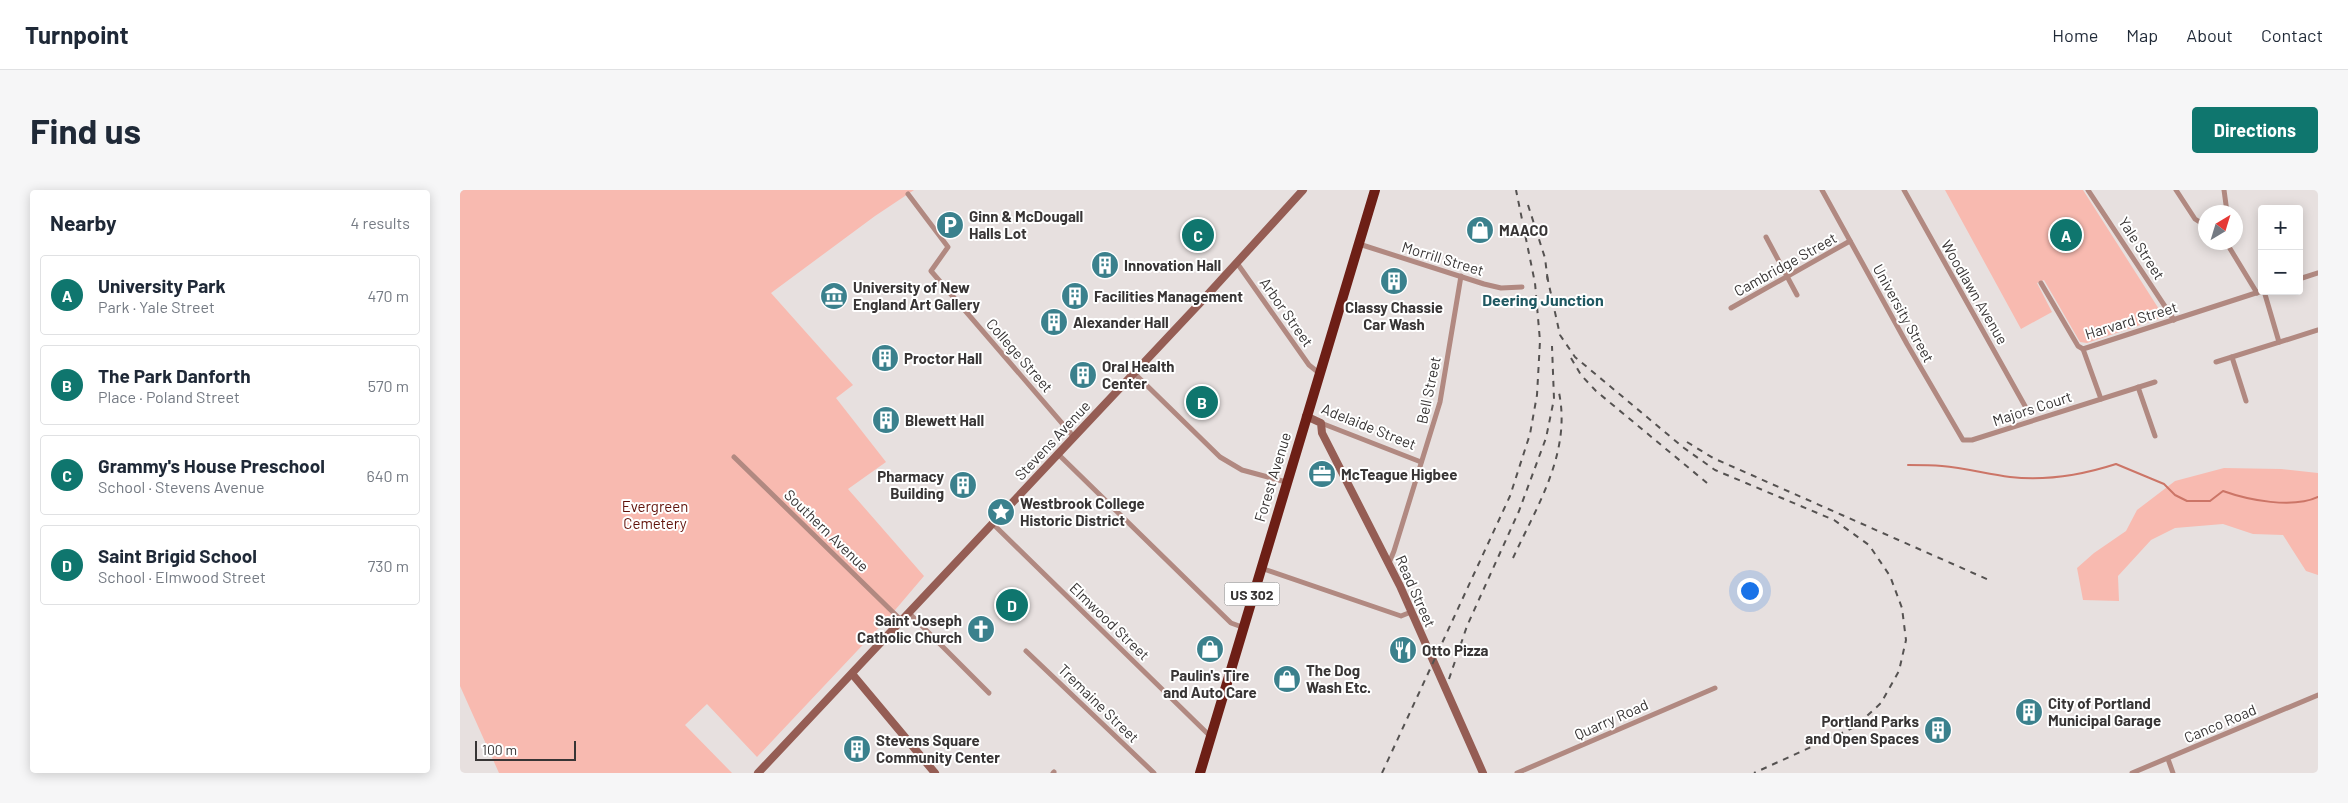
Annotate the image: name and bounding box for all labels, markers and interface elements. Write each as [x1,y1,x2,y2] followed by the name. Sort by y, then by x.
[25,20,129,49] text: Turnpoint
[2052,24,2098,46] text: Home
[2126,24,2158,46] text: Map
[2186,24,2233,46] text: About
[2261,24,2323,46] text: Contact
[2192,107,2318,153] button: Directions
[30,109,141,151] text: Find us
[2198,205,2243,250] north arrow
[2258,205,2303,295] map controls
[2258,205,2303,250] button: +
[969,207,1083,242] place label: Ginn & McDougall Halls Lot
[50,210,116,235] text: Nearby
[935,210,965,240] parking icon: Ginn & McDougall Halls Lot
[350,213,410,232] text: 4 results
[2115,213,2169,283] street label: Yale Street
[1465,215,1495,245] shop icon: MAACO
[1182,216,1214,254] pin: C
[2050,216,2082,254] pin: A
[1499,221,1548,239] place label: MAACO
[1730,228,1840,300] street label: Cambridge Street
[1400,237,1486,279] street label: Morrill Street
[1938,237,2012,347] street label: Woodlawn Avenue
[1090,250,1120,280] building icon: Innovation Hall
[2258,250,2303,295] button: −
[1124,256,1221,274] place label: Innovation Hall
[1870,261,1938,365] street label: University Street
[1379,266,1409,296] building icon: Classy Chassie Car Wash
[98,274,226,297] text: University Park
[1257,274,1317,350] street label: Arbor Street
[853,278,981,313] place label: University of New England Art Gallery
[819,281,849,311] museum icon: University of New England Art Gallery
[1060,281,1090,311] building icon: Facilities Management
[62,286,72,305] text: A
[368,286,409,305] text: 470 m
[1094,287,1243,305] place label: Facilities Management
[1482,290,1604,309] district label: Deering Junction
[98,297,215,316] text: Park · Yale Street
[2083,297,2179,343] street label: Harvard Street
[1345,298,1443,333] place label: Classy Chassie Car Wash
[1039,307,1069,337] building icon: Alexander Hall
[1073,313,1169,331] place label: Alexander Hall
[983,314,1057,396] street label: College Street
[870,343,900,373] building icon: Proctor Hall
[904,349,982,367] place label: Proctor Hall
[1412,355,1444,425] street label: Bell Street
[1102,357,1175,392] place label: Oral Health Center
[1068,360,1098,390] building icon: Oral Health Center
[98,364,251,387] text: The Park Danforth
[62,376,72,395] text: B
[368,376,409,395] text: 570 m
[1186,383,1218,421] pin: B
[98,387,240,406] text: Place · Poland Street
[1990,387,2074,429] street label: Majors Court
[1010,396,1094,484] street label: Stevens Avenue
[1319,399,1419,453] street label: Adelaide Street
[871,405,901,435] building icon: Blewett Hall
[905,411,984,429] place label: Blewett Hall
[1250,430,1294,524] street label: Forest Avenue
[98,454,325,477] text: Grammy's House Preschool
[1307,459,1337,489] office icon: McTeague Higbee
[1341,465,1457,483] place label: McTeague Higbee
[62,466,72,485] text: C
[366,466,409,485] text: 640 m
[877,467,944,502] place label: Pharmacy Building
[948,470,978,500] building icon: Pharmacy Building
[98,477,265,496] text: School · Stevens Avenue
[781,485,873,575] street label: Southern Avenue
[1020,494,1145,529] place label: Westbrook College Historic District
[622,497,688,532] park label: Evergreen Cemetery
[986,497,1016,527] place icon: Westbrook College Historic District
[98,544,257,567] text: Saint Brigid School
[1392,552,1440,630] street label: Read Street
[62,556,72,575] text: D
[368,556,409,575] text: 730 m
[98,567,266,586] text: School · Elmwood Street
[1066,578,1154,664] street label: Elmwood Street
[1737,578,1763,604] your location
[1224,582,1280,606] road number: US 302
[996,586,1028,624] pin: D
[857,611,962,646] place label: Saint Joseph Catholic Church
[966,614,996,644] church icon: Saint Joseph Catholic Church
[1195,634,1225,664] shop icon: Paulin's Tire and Auto Care
[1388,635,1418,665] restaurant icon: Otto Pizza
[1422,641,1489,659] place label: Otto Pizza
[1055,660,1143,746] street label: Tremaine Street
[1306,661,1371,696] place label: The Dog Wash Etc.
[1272,664,1302,694] shop icon: The Dog Wash Etc.
[1163,666,1257,701] place label: Paulin's Tire and Auto Care
[2048,694,2161,729] place label: City of Portland Municipal Garage
[1571,695,1651,743] street label: Quarry Road
[2014,697,2044,727] building icon: City of Portland Municipal Garage
[2181,700,2259,746] street label: Canco Road
[1805,712,1919,747] place label: Portland Parks and Open Spaces
[1923,715,1953,745] building icon: Portland Parks and Open Spaces
[876,731,1000,766] place label: Stevens Square Community Center
[842,734,872,764] building icon: Stevens Square Community Center
[475,738,576,761] scale bar
[482,741,517,758] text: 100 m

